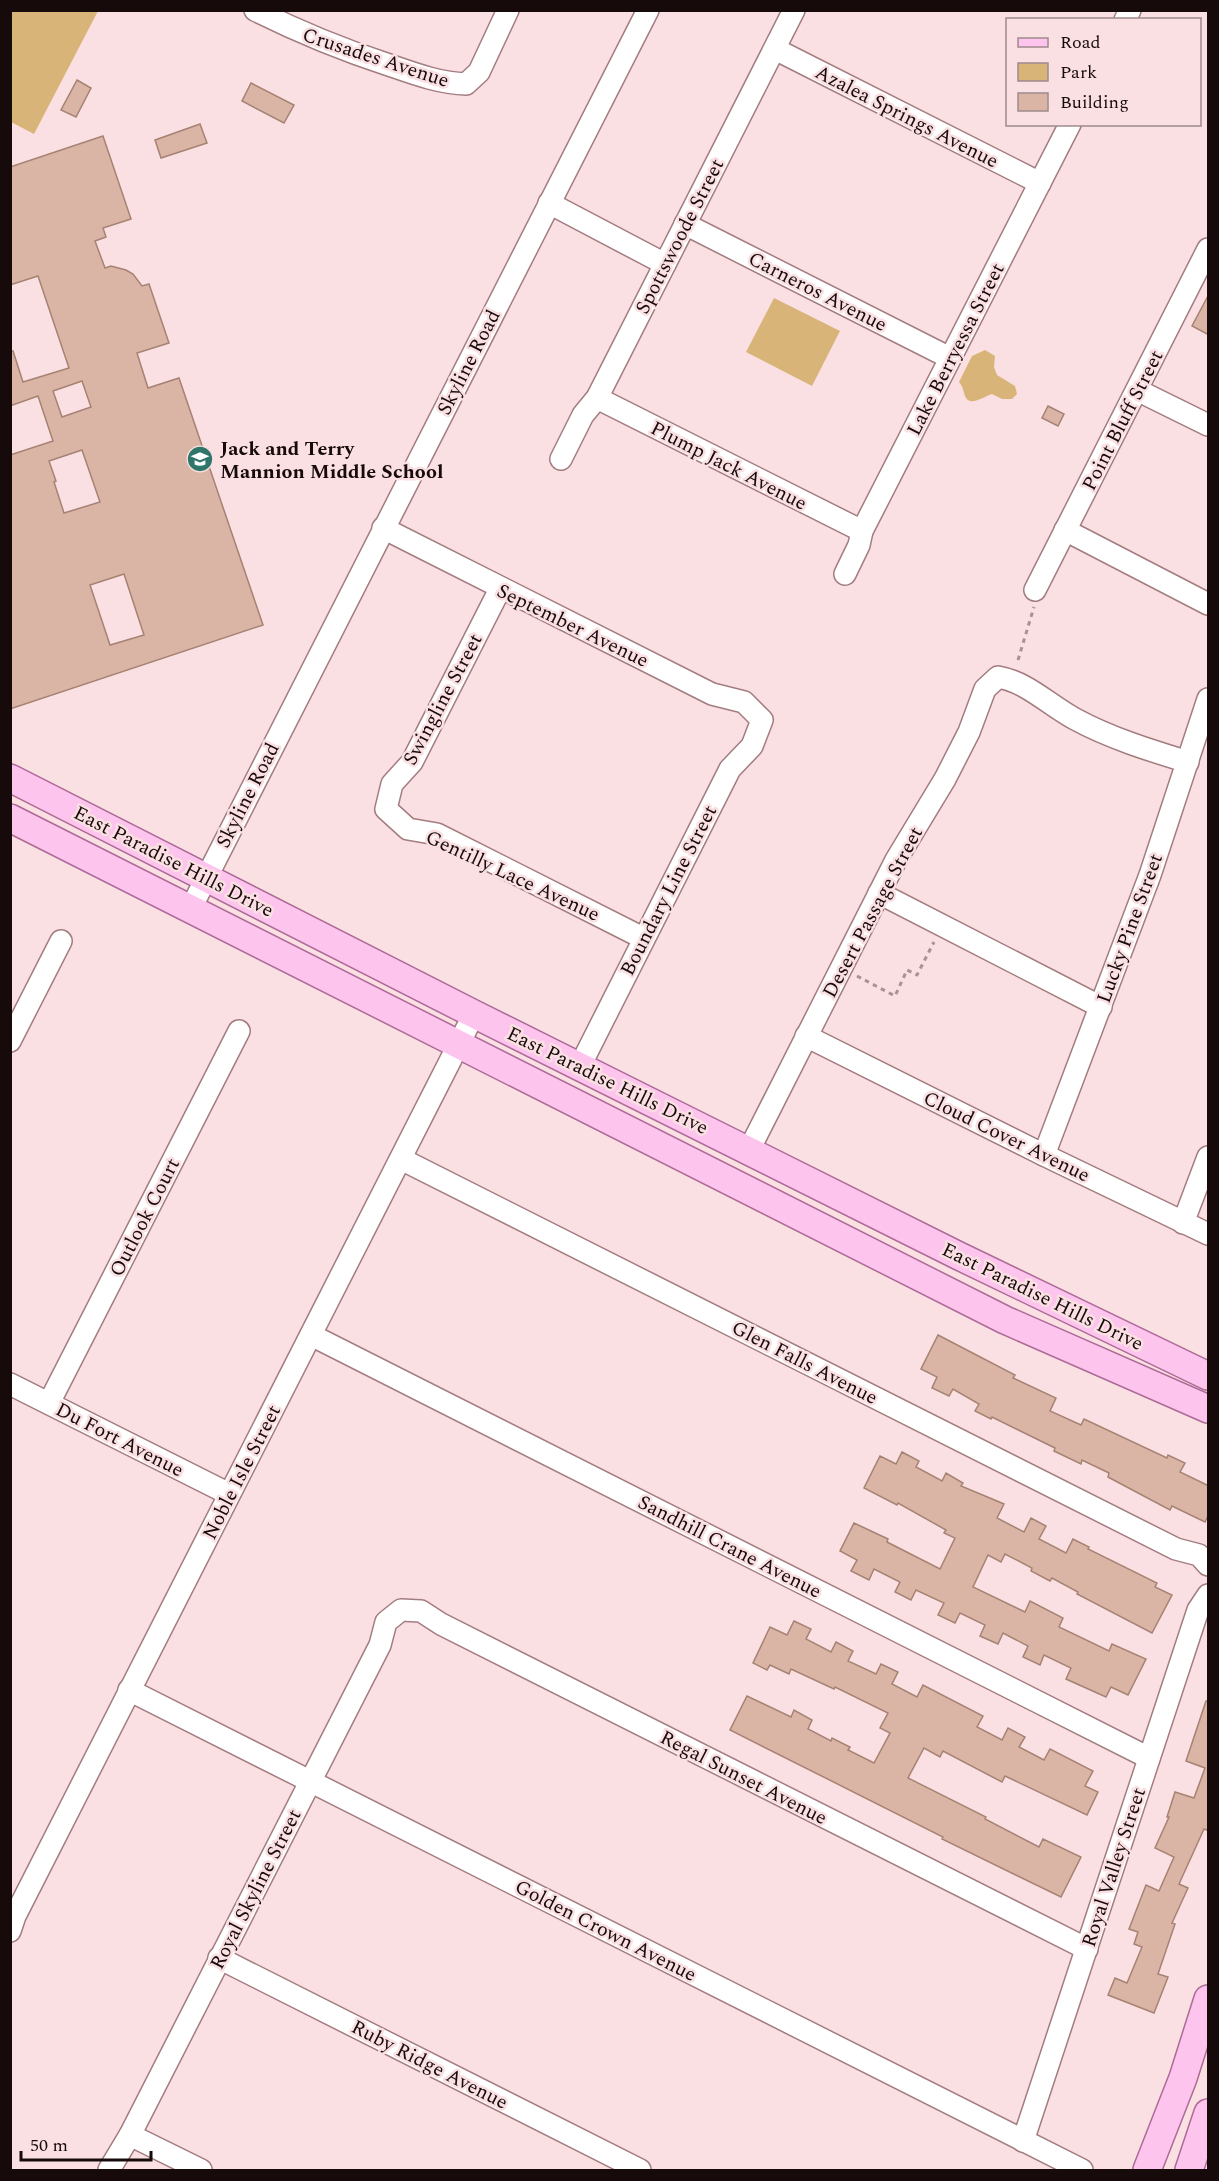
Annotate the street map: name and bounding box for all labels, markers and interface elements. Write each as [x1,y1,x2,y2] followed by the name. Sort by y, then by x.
[1006,18,1201,126] legend
[298,20,453,96] street label: Crusades Avenue
[1060,29,1101,56] text: Road
[810,58,1004,176] street label: Azalea Springs Avenue
[1060,59,1097,86] text: Park
[1060,89,1129,116] text: Building
[628,154,732,319] street label: Spottswoode Street
[743,244,892,340] street label: Carneros Avenue
[899,258,1012,441] street label: Lake Berryessa Street
[429,304,508,420] street label: Skyline Road
[1074,345,1171,496] street label: Point Bluff Street
[645,413,812,518] street label: Plump Jack Avenue
[220,434,443,487] place label: Jack and Terry Mannion Middle School
[185,444,215,474] school or university icon: Jack and Terry Mannion Middle School
[491,576,654,676] street label: September Avenue
[395,628,490,771] street label: Swingline Street
[208,737,287,853] street label: Skyline Road
[68,798,279,925] street label: East Paradise Hills Drive
[613,800,725,981] street label: Boundary Line Street
[815,821,931,1004] street label: Desert Passage Street
[421,822,605,929] street label: Gentilly Lace Avenue
[1089,849,1171,1007] street label: Lucky Pine Street
[502,1019,713,1143] street label: East Paradise Hills Drive
[918,1083,1095,1190] street label: Cloud Cover Avenue
[102,1153,188,1282] street label: Outlook Court
[937,1235,1148,1359] street label: East Paradise Hills Drive
[726,1313,883,1413] street label: Glen Falls Avenue
[50,1395,189,1485] street label: Du Fort Avenue
[195,1400,289,1545] street label: Noble Isle Street
[632,1487,827,1606] street label: Sandhill Crane Avenue
[655,1723,832,1833] street label: Regal Sunset Avenue
[1074,1784,1154,1951] street label: Royal Valley Street
[202,1804,309,1975] street label: Royal Skyline Street
[509,1872,702,1990] street label: Golden Crown Avenue
[346,2012,513,2117] street label: Ruby Ridge Avenue
[21,2124,152,2162] scale bar
[30,2132,68,2159] text: 50 m

